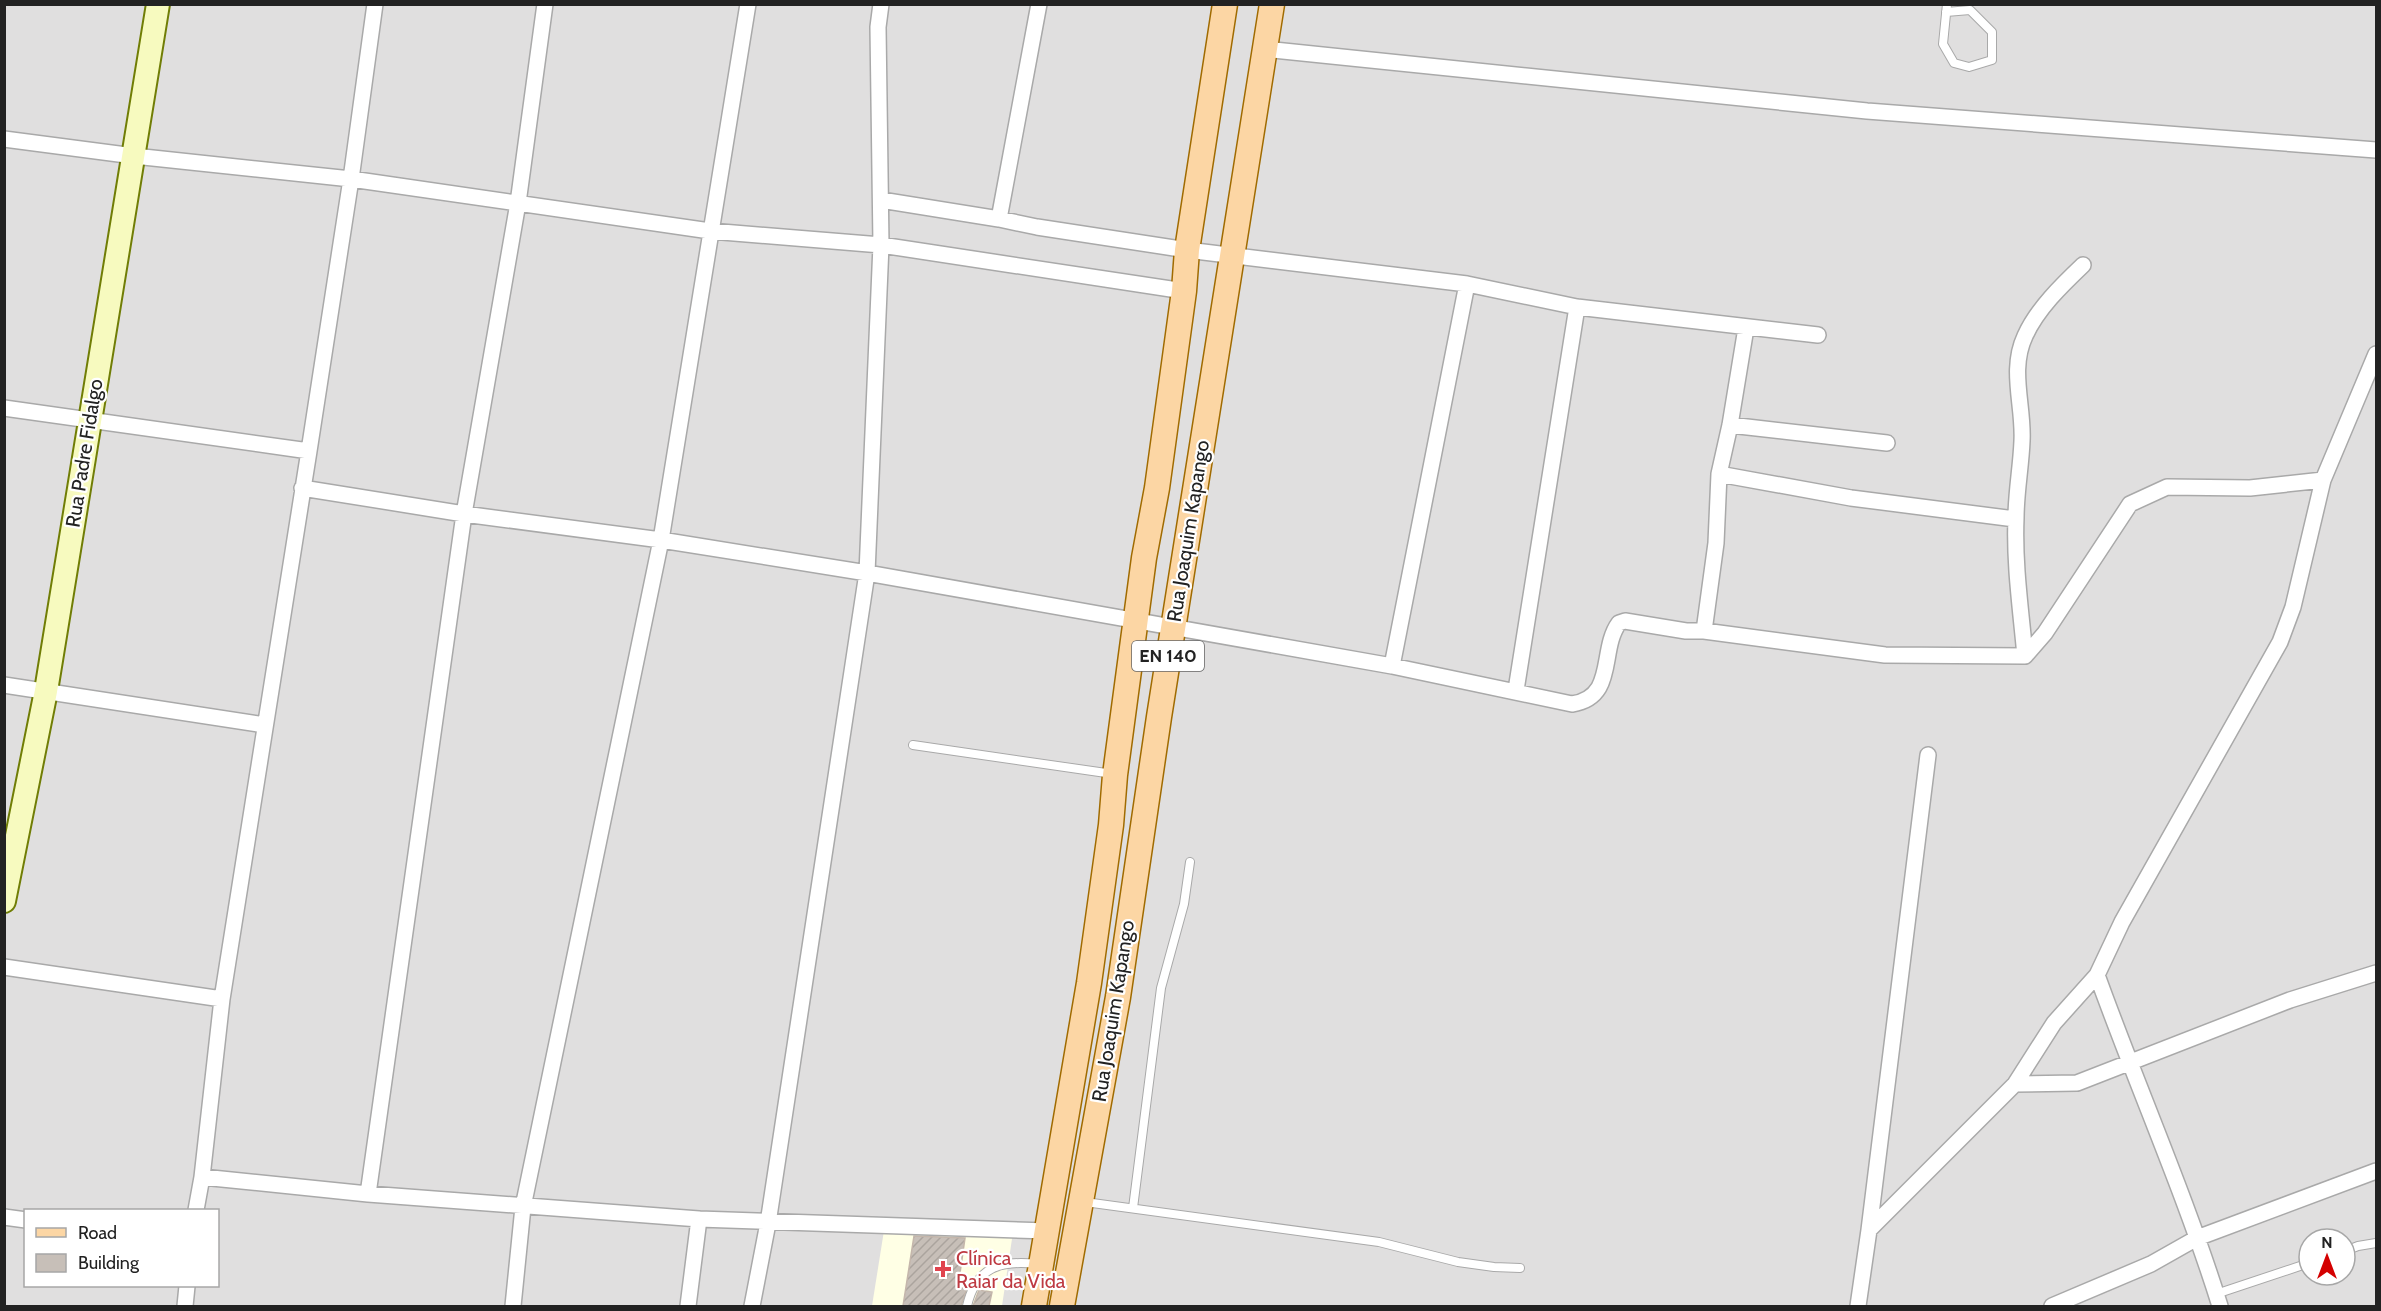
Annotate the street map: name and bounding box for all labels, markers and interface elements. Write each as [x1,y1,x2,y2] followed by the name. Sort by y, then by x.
[60,377,108,529] street label: Rua Padre Fidalgo
[1162,438,1214,624] street label: Rua Joaquim Kapango
[1132,641,1204,671] road number: EN 140
[1087,918,1139,1104] street label: Rua Joaquim Kapango
[24,1209,219,1287] legend
[78,1222,117,1244] text: Road
[2297,1227,2357,1287] north arrow
[2321,1233,2333,1252] text: N
[956,1246,1066,1293] place label: Clínica Raiar da Vida
[78,1252,140,1274] text: Building
[934,1260,952,1278] marker: Clínica Raiar da Vida

